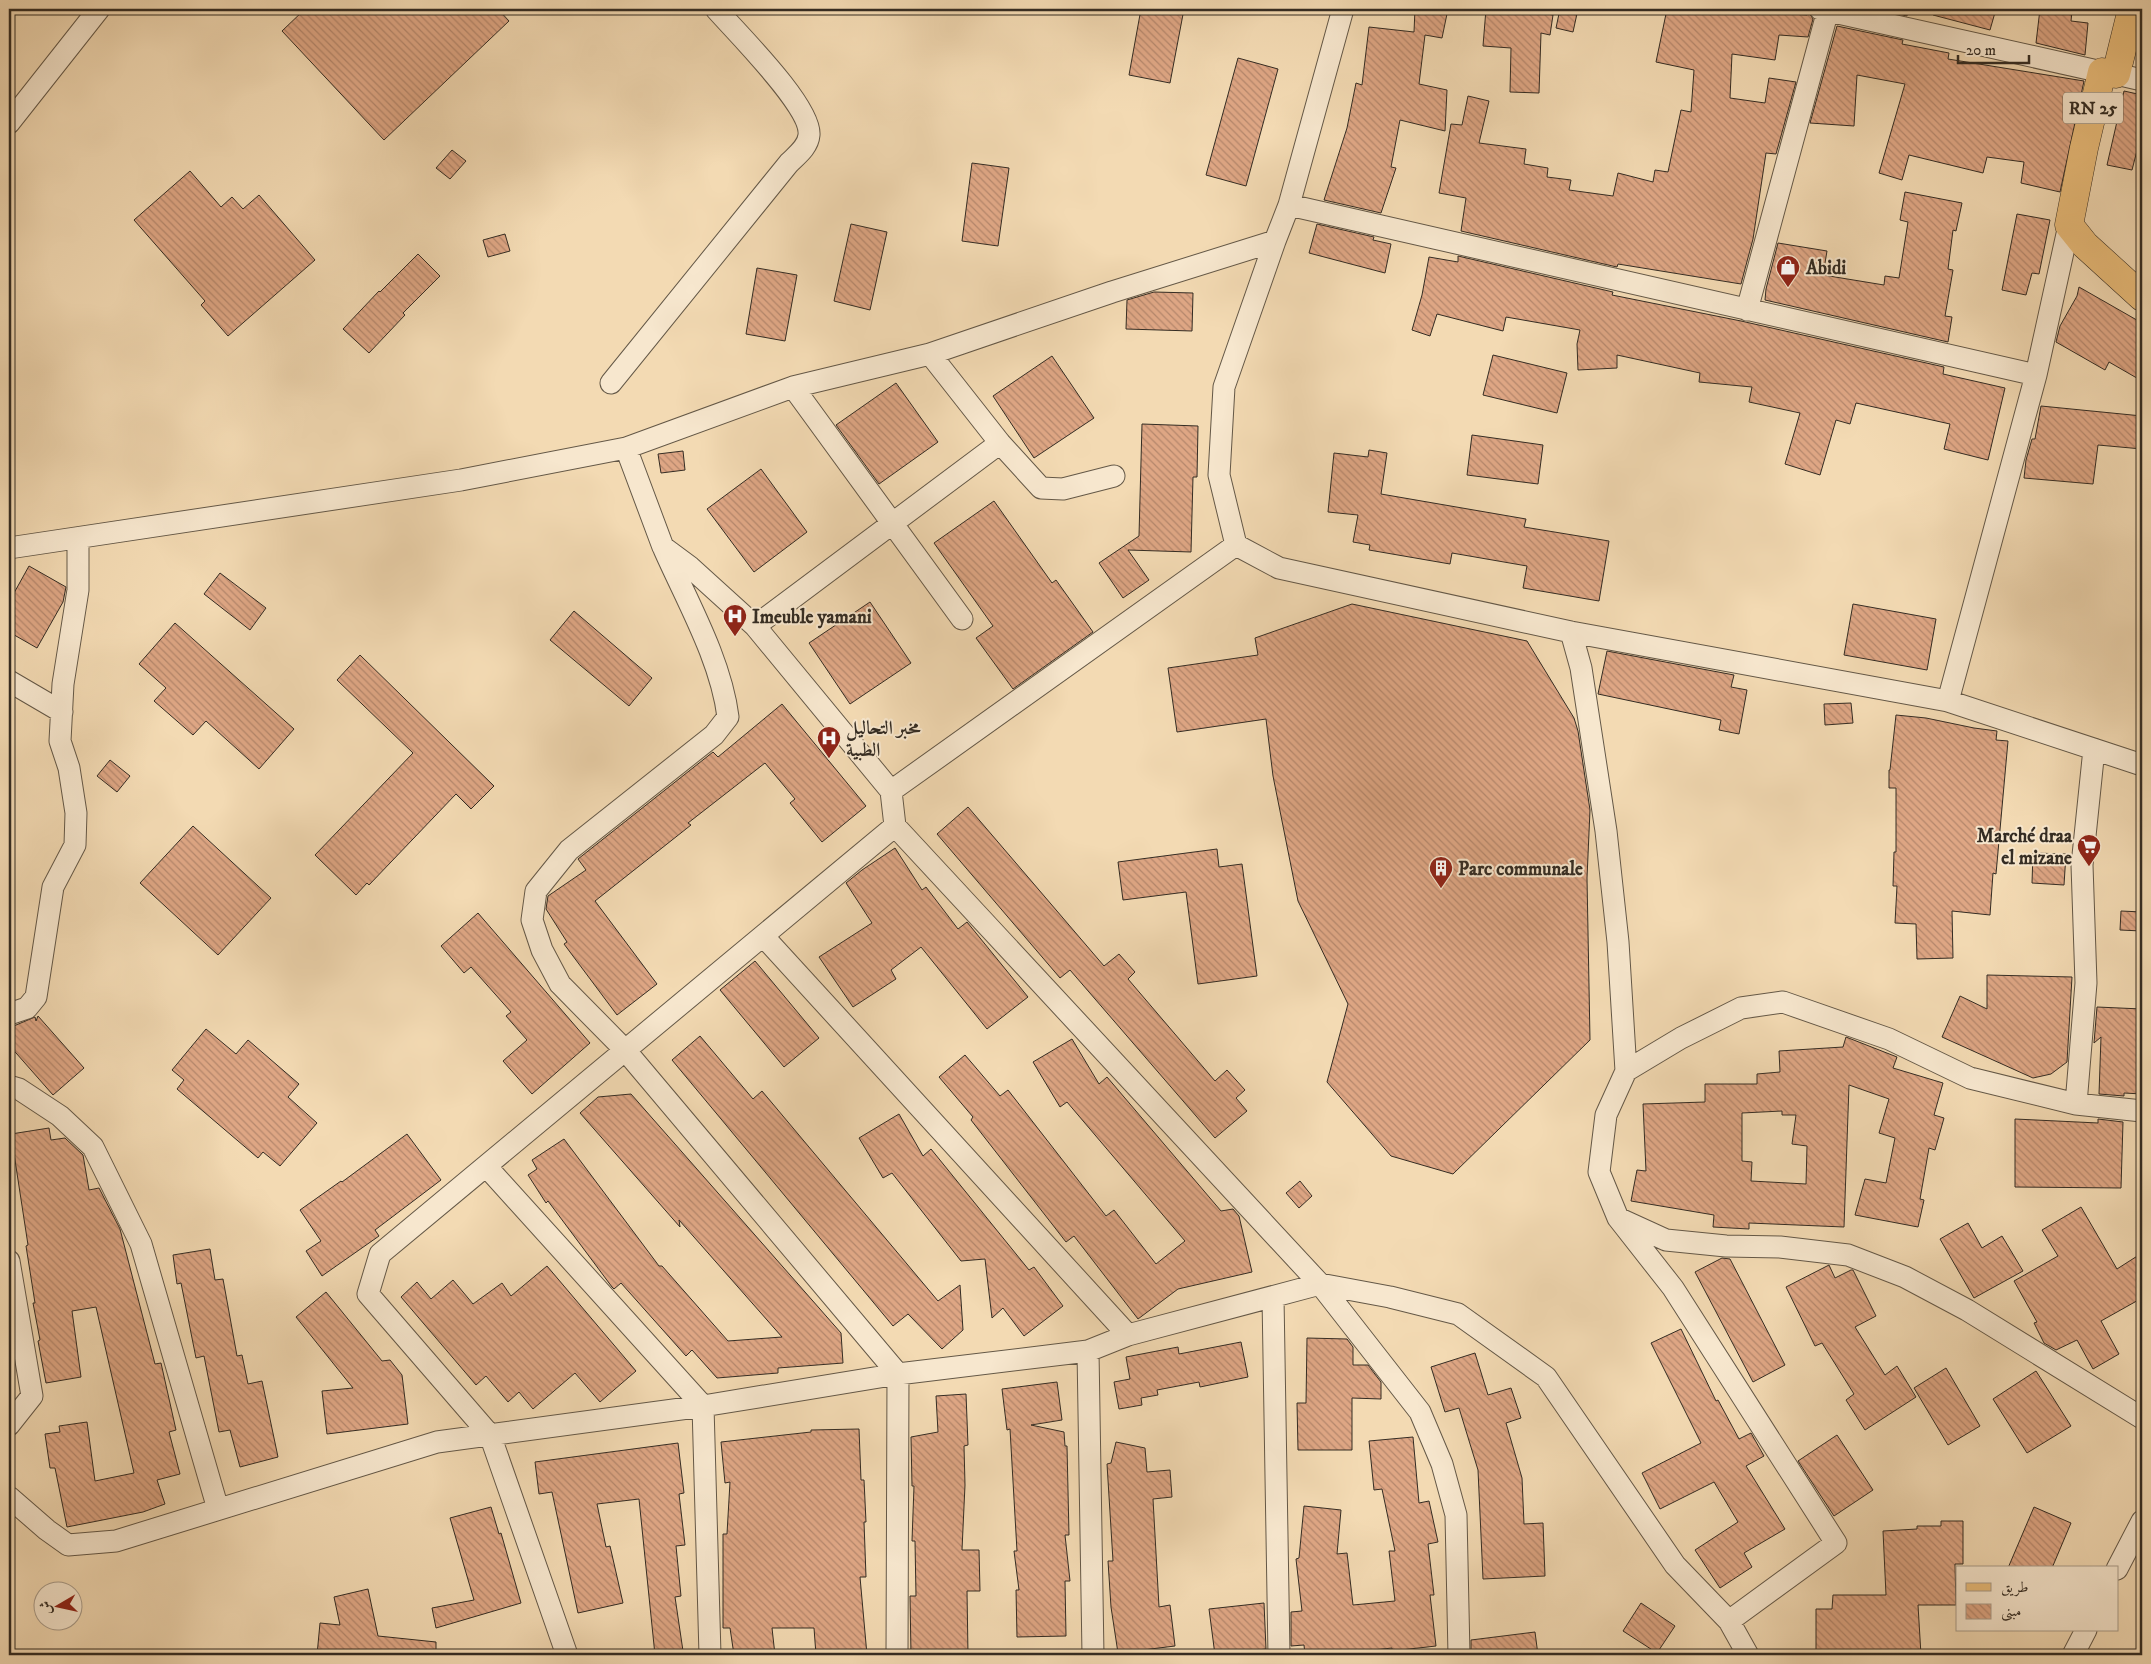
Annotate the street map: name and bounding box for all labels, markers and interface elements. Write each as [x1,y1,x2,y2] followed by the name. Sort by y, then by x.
[1958,32,2030,64] scale bar
[1966,41,1996,60] text: 20 m
[2063,92,2123,124] road number: RN 25
[1775,254,1801,288] shop icon: Abidi
[1805,257,1846,280] place label: Abidi
[722,603,748,637] hospital icon: Imeuble yamani
[752,606,872,629] place label: Imeuble yamani
[846,717,921,762] place label: مخبر التحاليل الطبية
[816,725,842,759] hospital icon: مخبر التحاليل الطبية
[1977,825,2073,870] place label: Marché draa el mizane
[2076,833,2102,867] supermarket icon: Marché draa el mizane
[1428,855,1454,889] building icon: Parc communale
[1458,858,1583,881] place label: Parc communale
[1956,1566,2118,1632] legend
[2001,1578,2028,1597] text: طريق
[32,1582,82,1632] north arrow
[36,1600,56,1616] text: ش
[2001,1602,2021,1622] text: مبنى

